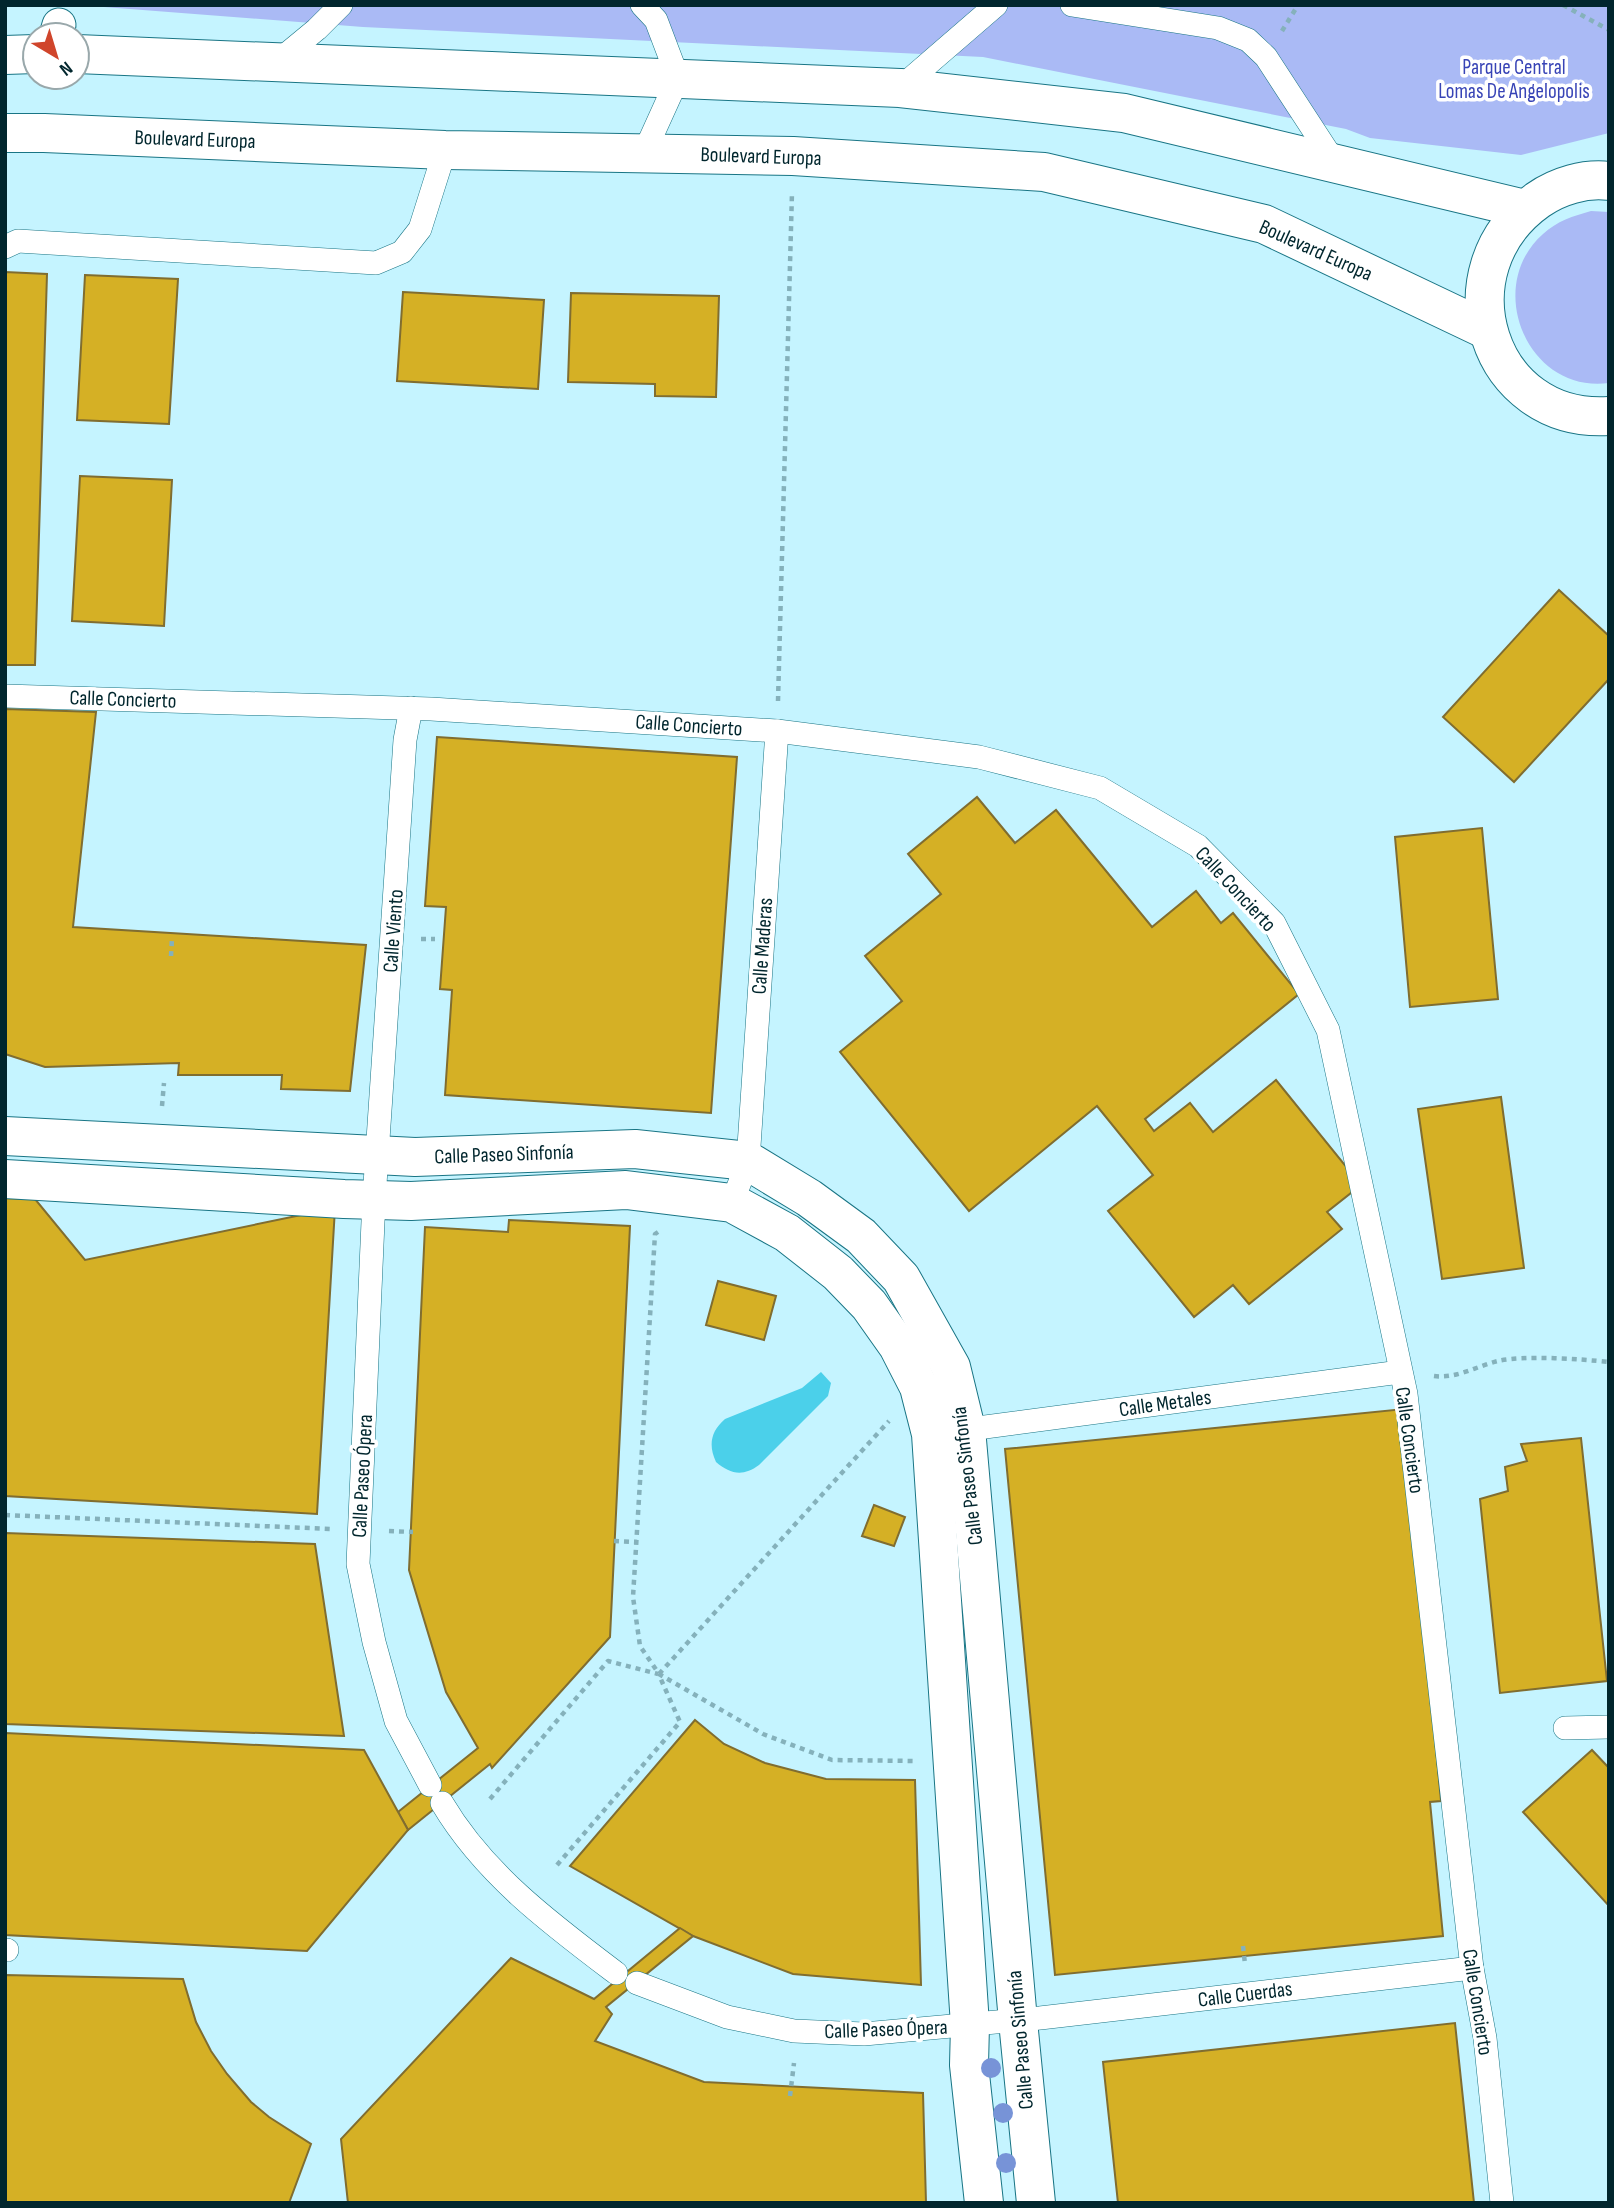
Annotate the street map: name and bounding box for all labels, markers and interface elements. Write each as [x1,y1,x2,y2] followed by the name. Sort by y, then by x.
[21,21,91,91] north arrow
[1438,55,1590,104] park label: Parque Central Lomas De Angelopolis
[54,56,77,80] text: N
[134,125,256,154] street label: Boulevard Europa
[700,142,822,171] street label: Boulevard Europa
[1255,214,1376,287] street label: Boulevard Europa
[69,685,177,714] street label: Calle Concierto
[635,709,743,742] street label: Calle Concierto
[1190,842,1281,937] street label: Calle Concierto
[378,889,409,974] street label: Calle Viento
[747,897,778,995] street label: Calle Maderas
[434,1140,574,1169] street label: Calle Paseo Sinfonía
[1117,1385,1213,1422] street label: Calle Metales
[1390,1385,1429,1495] street label: Calle Concierto
[947,1405,988,1547] street label: Calle Paseo Sinfonía
[347,1414,378,1538] street label: Calle Paseo Ópera
[1457,1947,1498,2057] street label: Calle Concierto
[1002,1969,1039,2110] street label: Calle Paseo Sinfonía
[1196,1976,1294,2013] street label: Calle Cuerdas
[824,2015,948,2044] street label: Calle Paseo Ópera

